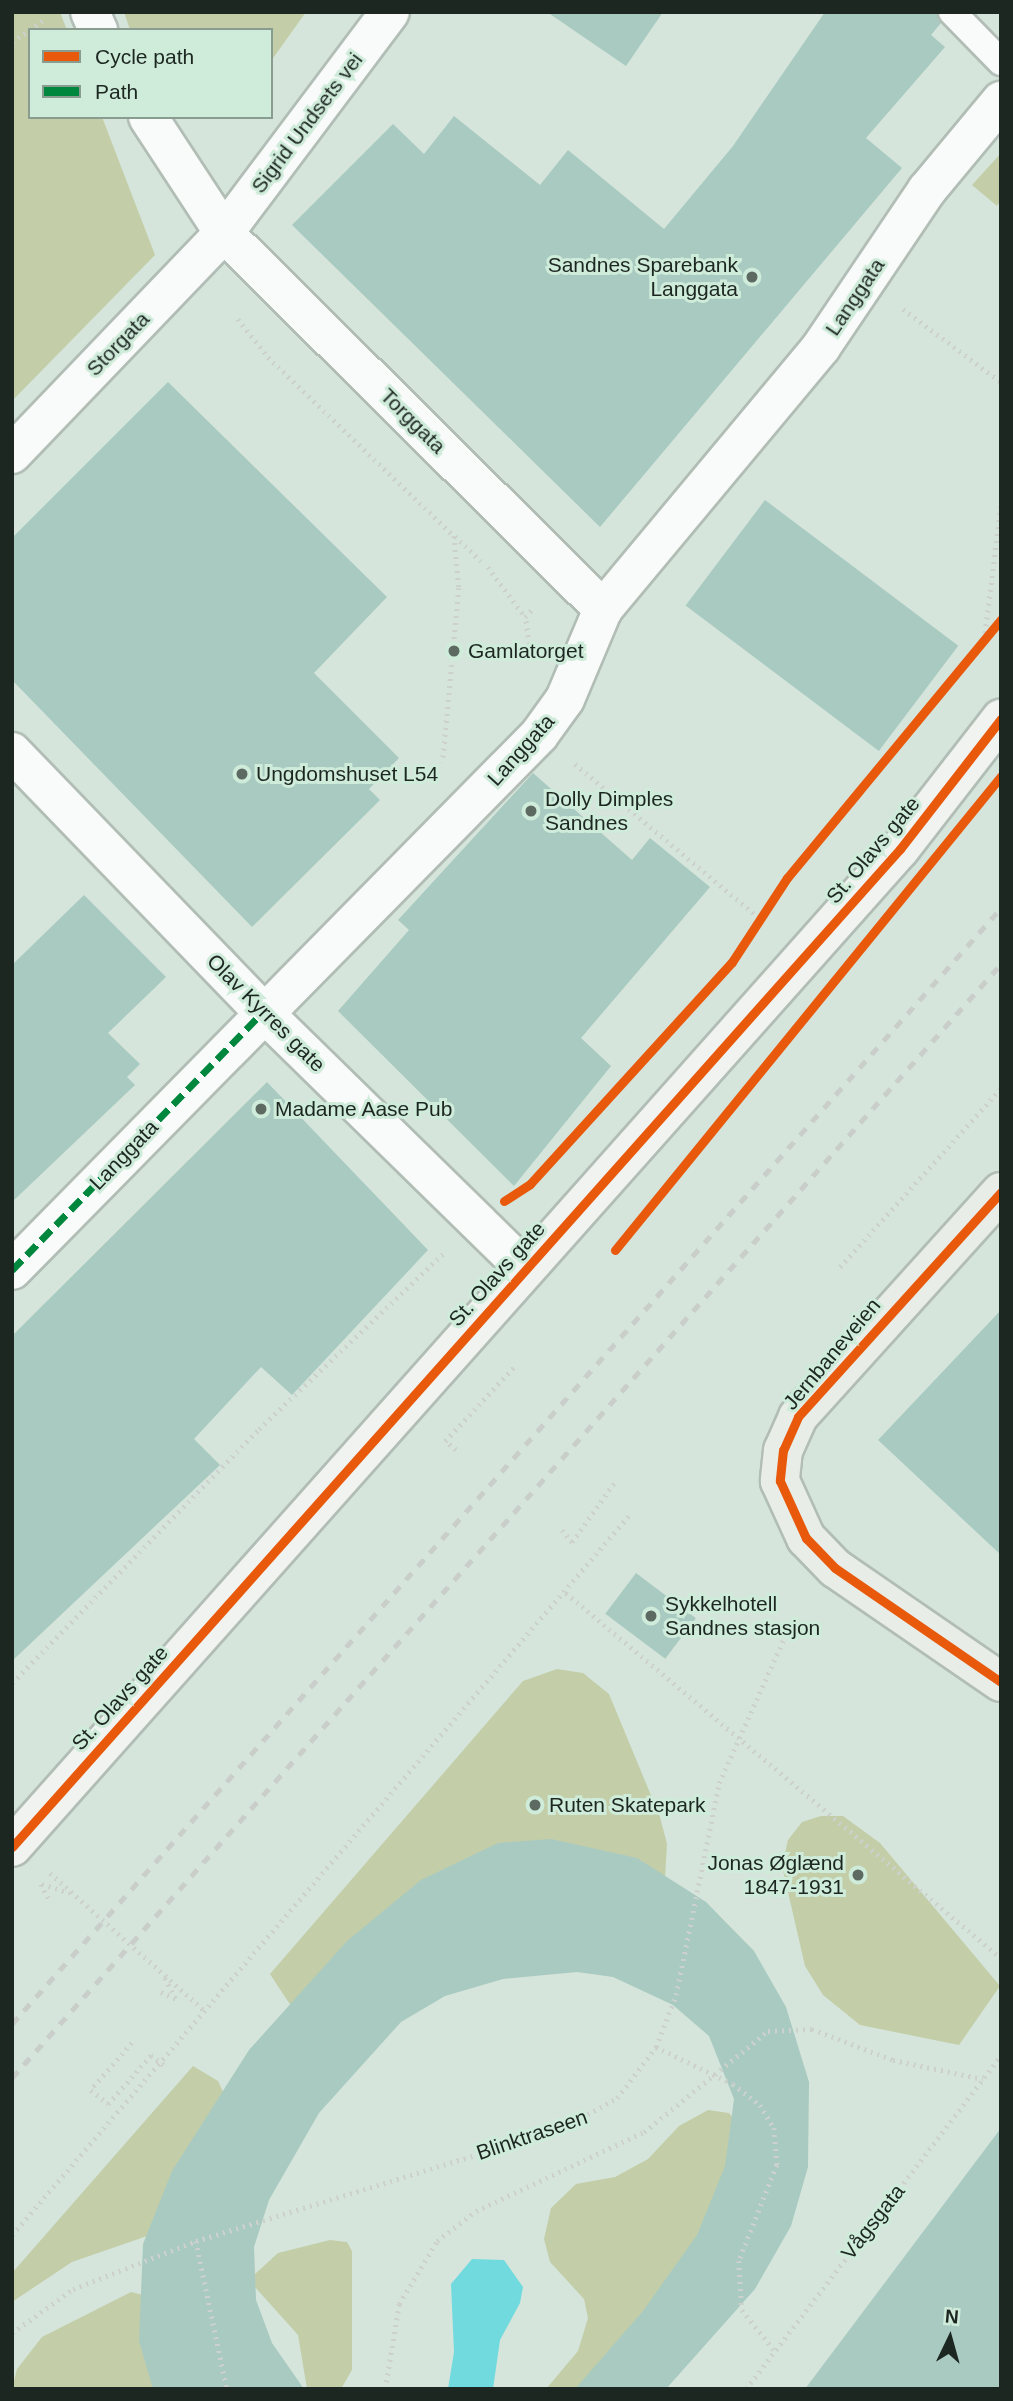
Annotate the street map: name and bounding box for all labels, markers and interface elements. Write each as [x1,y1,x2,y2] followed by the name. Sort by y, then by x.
[28,28,273,119] legend
[95,45,194,68] text: Cycle path
[246,48,368,198] street label: Sigrid Undsets vei
[95,80,138,103] text: Path
[548,252,738,302] place label: Sandnes Sparebank Langgata
[820,254,890,340] street label: Langgata
[744,269,760,285] marker: Sandnes Sparebank Langgata
[81,307,155,381] street label: Storgata
[375,383,451,459] street label: Torggata
[468,638,584,664] place label: Gamlatorget
[446,643,462,659] marker: Gamlatorget
[482,709,560,791] street label: Langgata
[256,761,438,787] place label: Ungdomshuset L54
[234,766,250,782] marker: Ungdomshuset L54
[545,786,673,836] place label: Dolly Dimples Sandnes
[821,791,925,909] street label: St. Olavs gate
[523,803,539,819] marker: Dolly Dimples Sandnes
[202,949,330,1077] street label: Olav Kyrres gate
[275,1096,454,1122] place label: Madame Aase Pub
[253,1101,269,1117] marker: Madame Aase Pub
[85,1115,163,1195] street label: Langgata
[444,1217,550,1331] street label: St. Olavs gate
[778,1293,886,1415] street label: Jernbaneveien
[665,1591,820,1641] place label: Sykkelhotell Sandnes stasjon
[643,1608,659,1624] marker: Sykkelhotell Sandnes stasjon
[67,1641,173,1755] street label: St. Olavs gate
[549,1792,705,1818] place label: Ruten Skatepark
[527,1797,543,1813] marker: Ruten Skatepark
[707,1850,844,1900] place label: Jonas Øglænd 1847-1931
[850,1867,866,1883] marker: Jonas Øglænd 1847-1931
[473,2104,591,2166] street label: Blinktraseen
[836,2179,910,2265] street label: Vågsgata
[915,2303,985,2373] north arrow
[944,2306,960,2328] text: N

